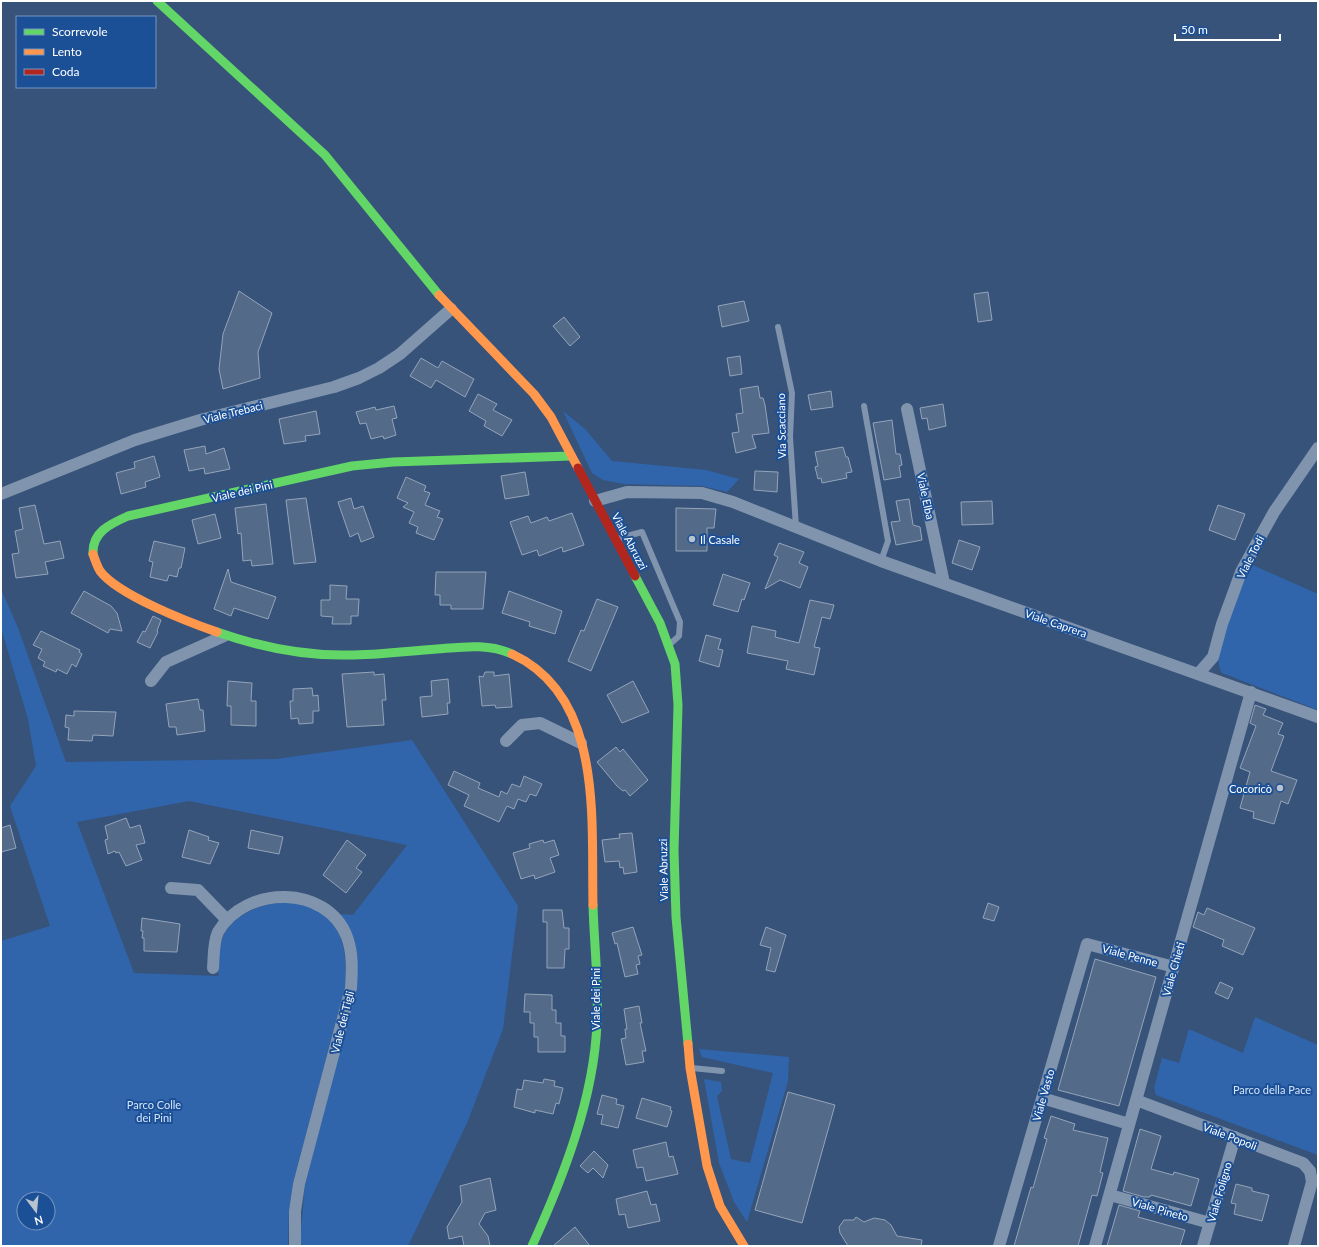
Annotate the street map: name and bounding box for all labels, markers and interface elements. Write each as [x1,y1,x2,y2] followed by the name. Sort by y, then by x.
[16,16,156,88] legend
[1175,16,1280,42] scale bar
[1181,22,1208,37] text: 50 m
[52,24,108,39] text: Scorrevole
[52,44,82,59] text: Lento
[52,64,79,79] text: Coda
[774,393,788,459] street label: Via Scacciano
[202,398,264,426] street label: Viale Trebaci
[915,472,937,520] street label: Viale Elba
[210,478,274,504] street label: Viale dei Pini
[610,510,651,572] street label: Viale Abruzzi
[700,533,740,546] place label: Il Casale
[1234,533,1267,581] street label: Viale Todi
[687,534,697,544] marker: Il Casale
[1023,606,1089,640] street label: Viale Caprera
[1229,782,1272,795] place label: Cocoricò
[1275,783,1285,793] marker: Cocoricò
[656,838,670,901] street label: Viale Abruzzi
[1159,940,1187,997] street label: Viale Chieti
[1101,941,1159,969] street label: Viale Penne
[589,968,602,1030] street label: Viale dei Pini
[328,989,356,1055] street label: Viale dei Tigli
[1029,1068,1057,1122] street label: Viale Vasto
[1233,1083,1311,1096] park label: Parco della Pace
[127,1098,181,1124] park label: Parco Colle dei Pini
[1201,1120,1259,1152] street label: Viale Popoli
[1204,1160,1234,1224] street label: Viale Foligno
[16,1191,56,1231] north arrow
[1130,1195,1190,1223] street label: Viale Pineto
[33,1214,45,1229] text: N

